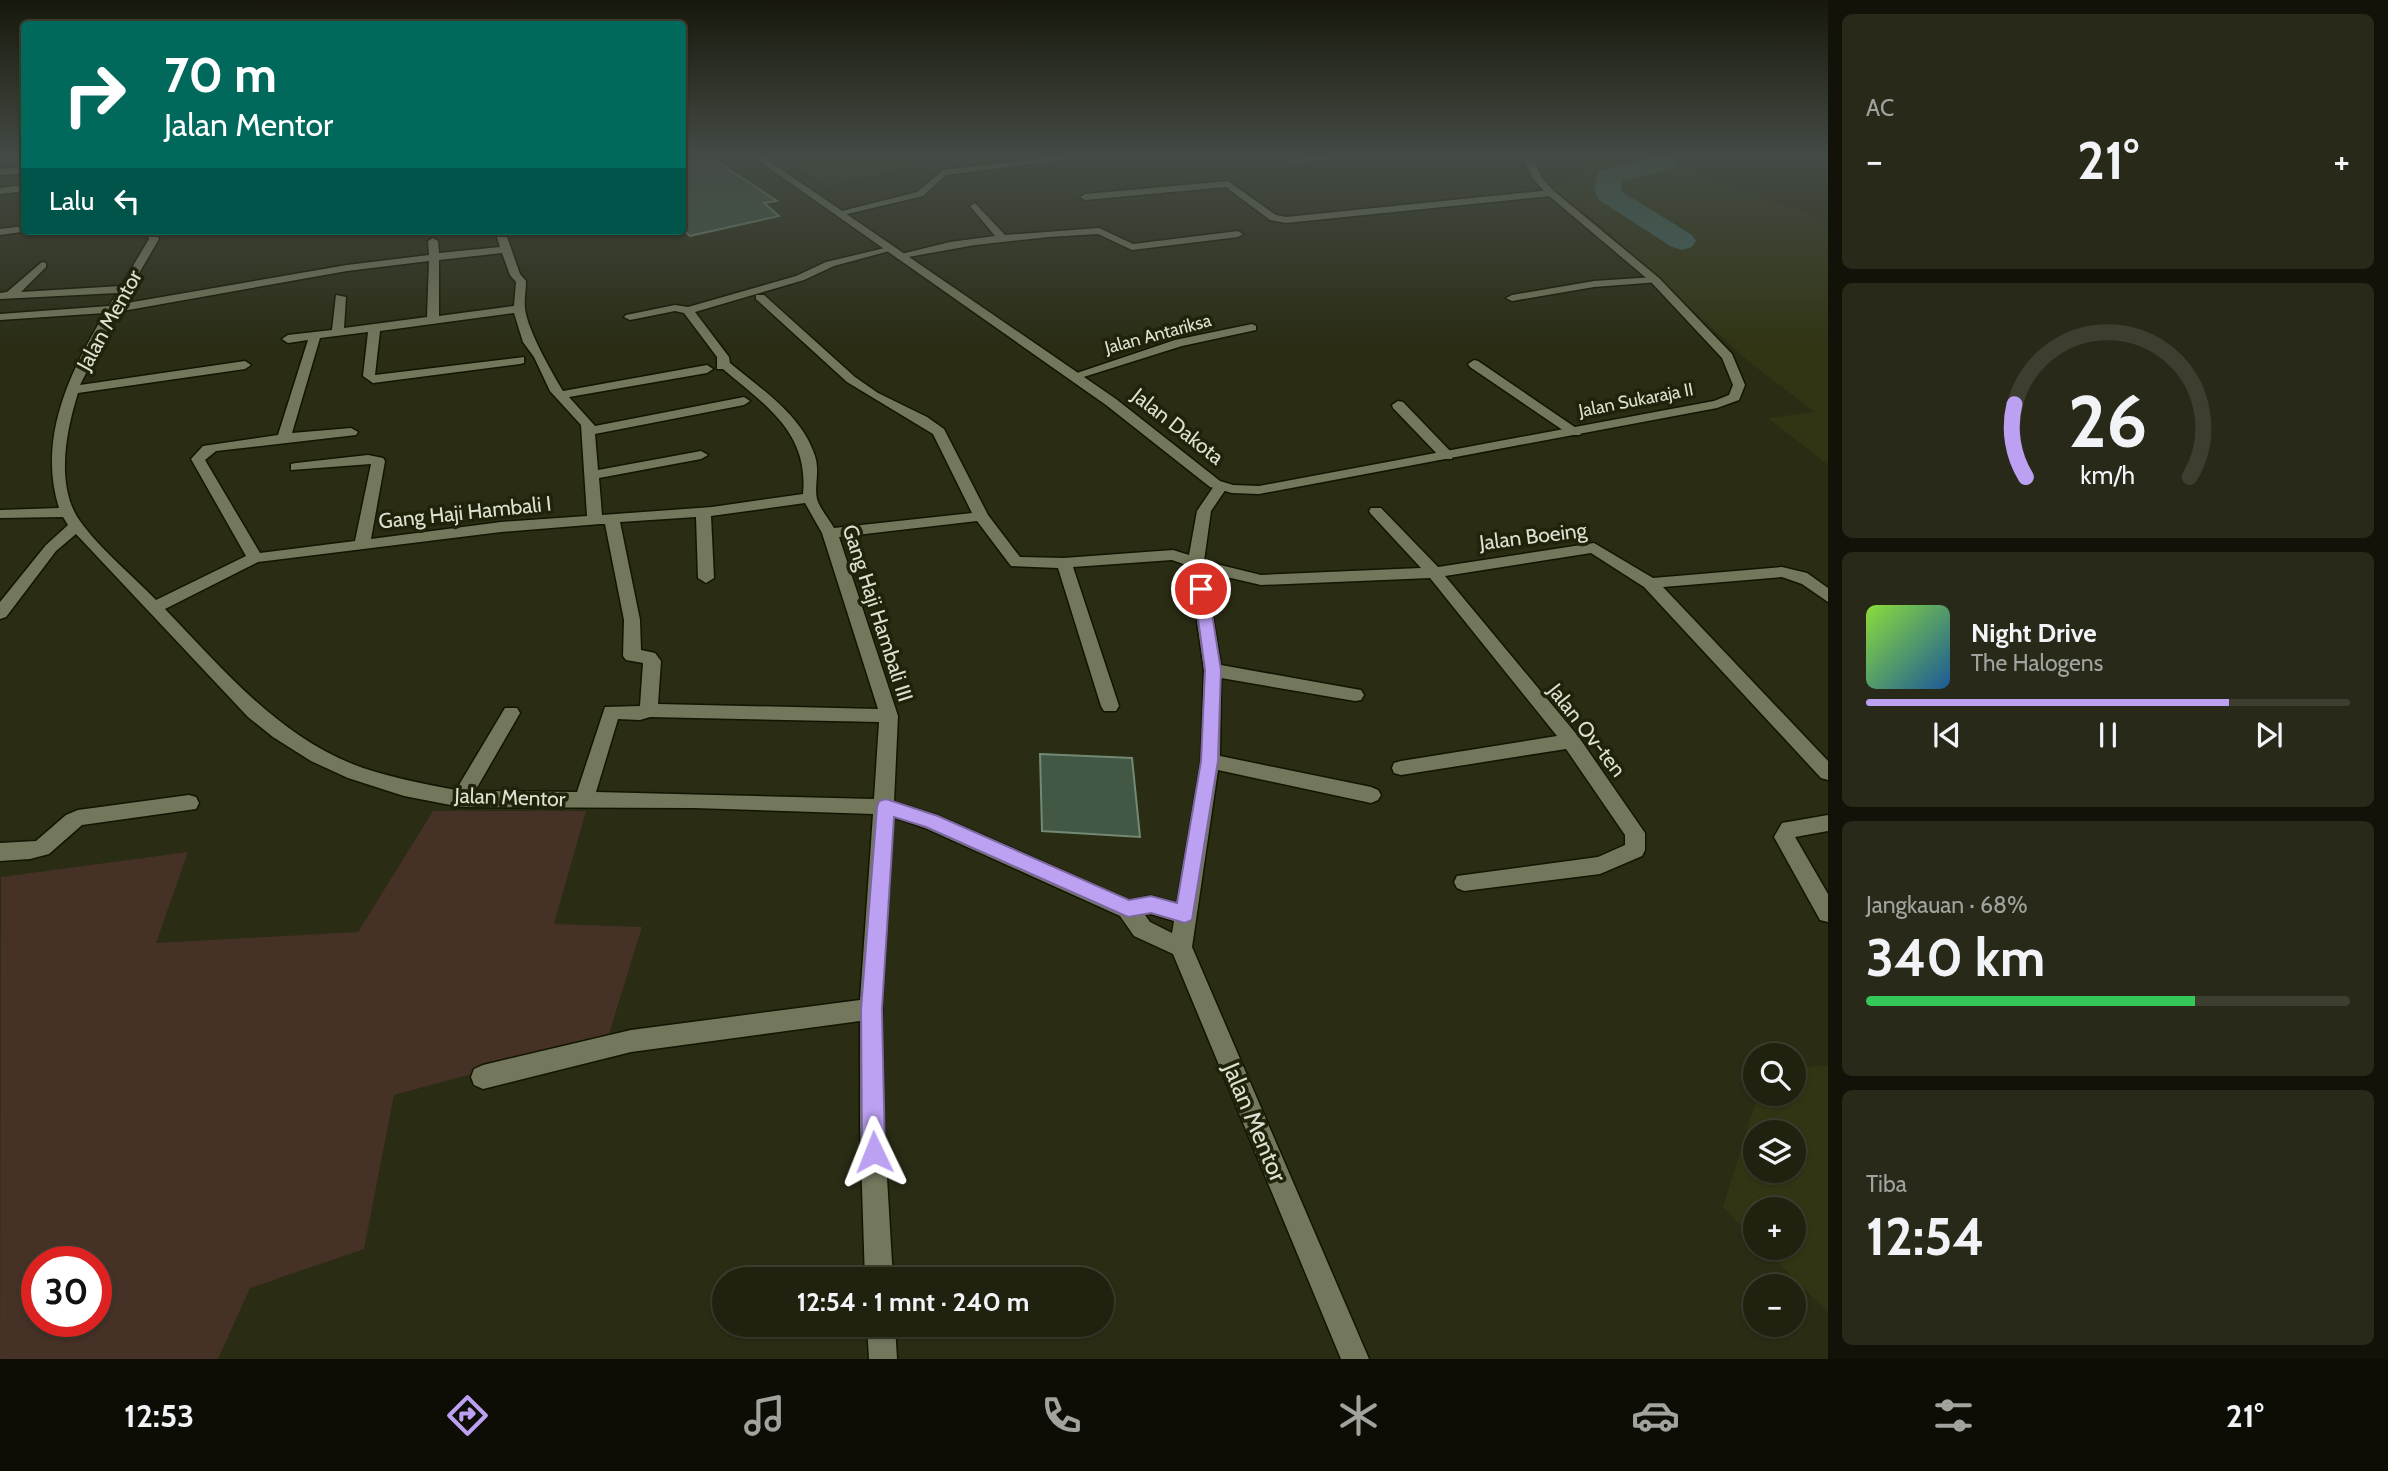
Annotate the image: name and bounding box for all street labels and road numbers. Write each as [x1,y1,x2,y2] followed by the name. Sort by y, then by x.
[71,265,147,375] street label: Jalan Mentor
[1101,309,1214,359] street label: Jalan Antariksa
[1576,378,1695,422] street label: Jalan Sukaraja II
[1126,382,1229,470] street label: Jalan Dakota
[377,490,553,535] street label: Gang Haji Hambali I
[1477,517,1589,555] street label: Jalan Boeing
[837,521,918,705] street label: Gang Haji Hambali III
[1542,678,1631,782] street label: Jalan Ov-ten
[453,783,566,811] street label: Jalan Mentor
[1216,1057,1293,1186] street label: Jalan Mentor

